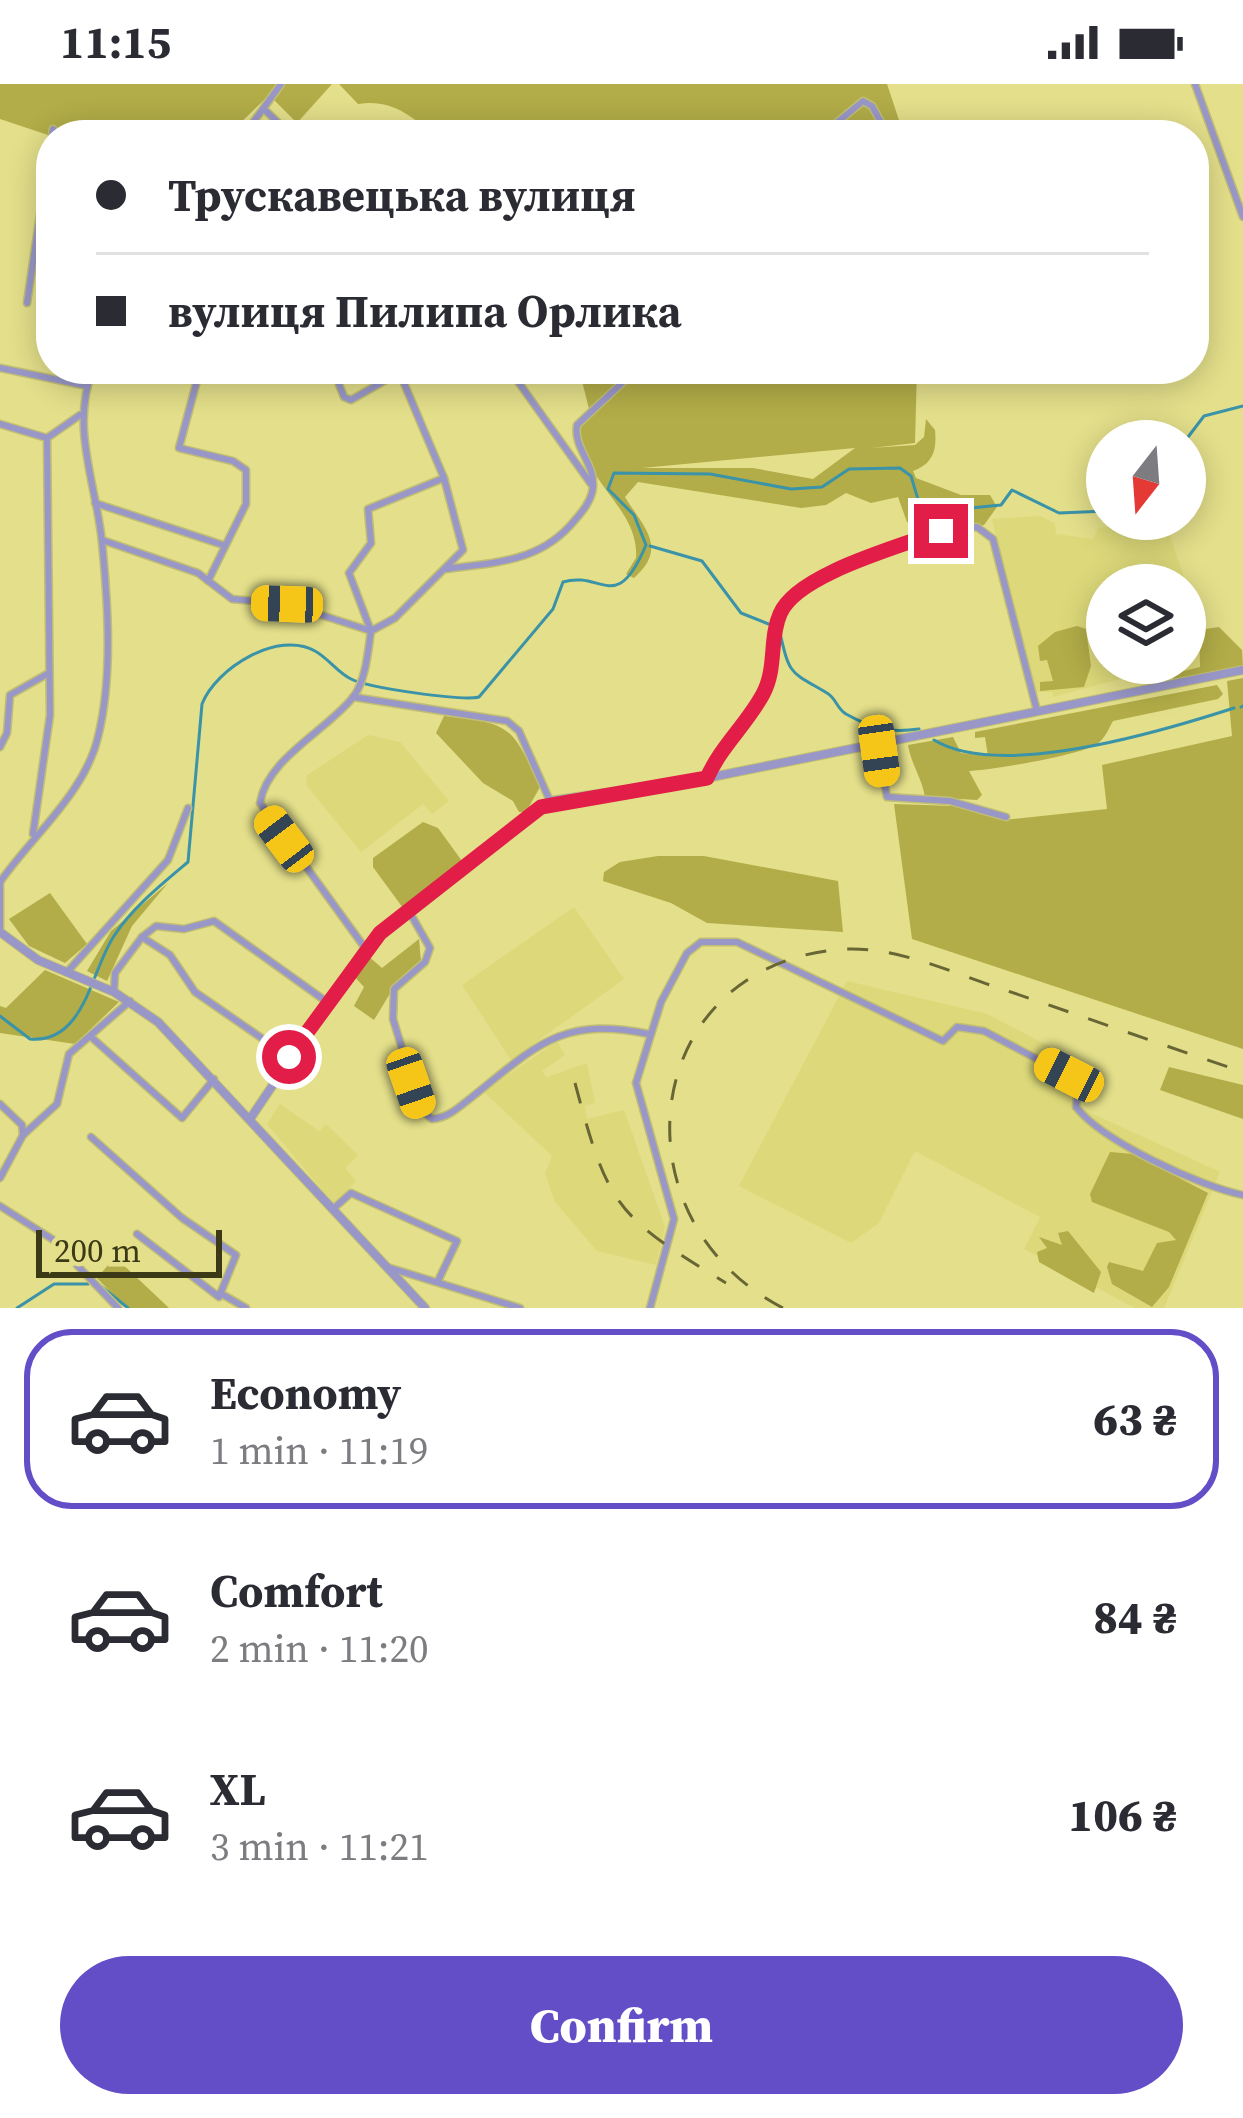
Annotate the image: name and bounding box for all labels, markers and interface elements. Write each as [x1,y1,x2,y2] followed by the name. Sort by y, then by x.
[60,11,171,73] text: 11:15
[168,164,636,226] text: Трускавецька вулиця
[168,280,682,342] text: вулиця Пилипа Орлика
[1086,420,1206,540] north arrow
[1086,420,1206,684] map controls
[914,504,968,558] route end
[1086,564,1206,684] button: layers
[250,585,324,623] car
[856,713,902,789] car
[248,799,320,879] car
[262,1030,316,1084] route start
[382,1043,440,1123] car
[1029,1043,1109,1107] car
[36,1224,222,1277] scale bar
[54,1228,141,1273] text: 200 m
[210,1362,401,1424] text: Economy
[66,1365,174,1473] icon: car
[1093,1388,1177,1450] text: 63 ₴
[210,1424,429,1477] text: 1 min · 11:19
[210,1560,383,1622] text: Comfort
[66,1563,174,1671] icon: car
[1093,1586,1177,1648] text: 84 ₴
[210,1622,429,1675] text: 2 min · 11:20
[210,1758,266,1820] text: XL
[66,1761,174,1869] icon: car
[1068,1784,1177,1846] text: 106 ₴
[210,1820,429,1873] text: 3 min · 11:21
[60,1956,1183,2094] button: Confirm

